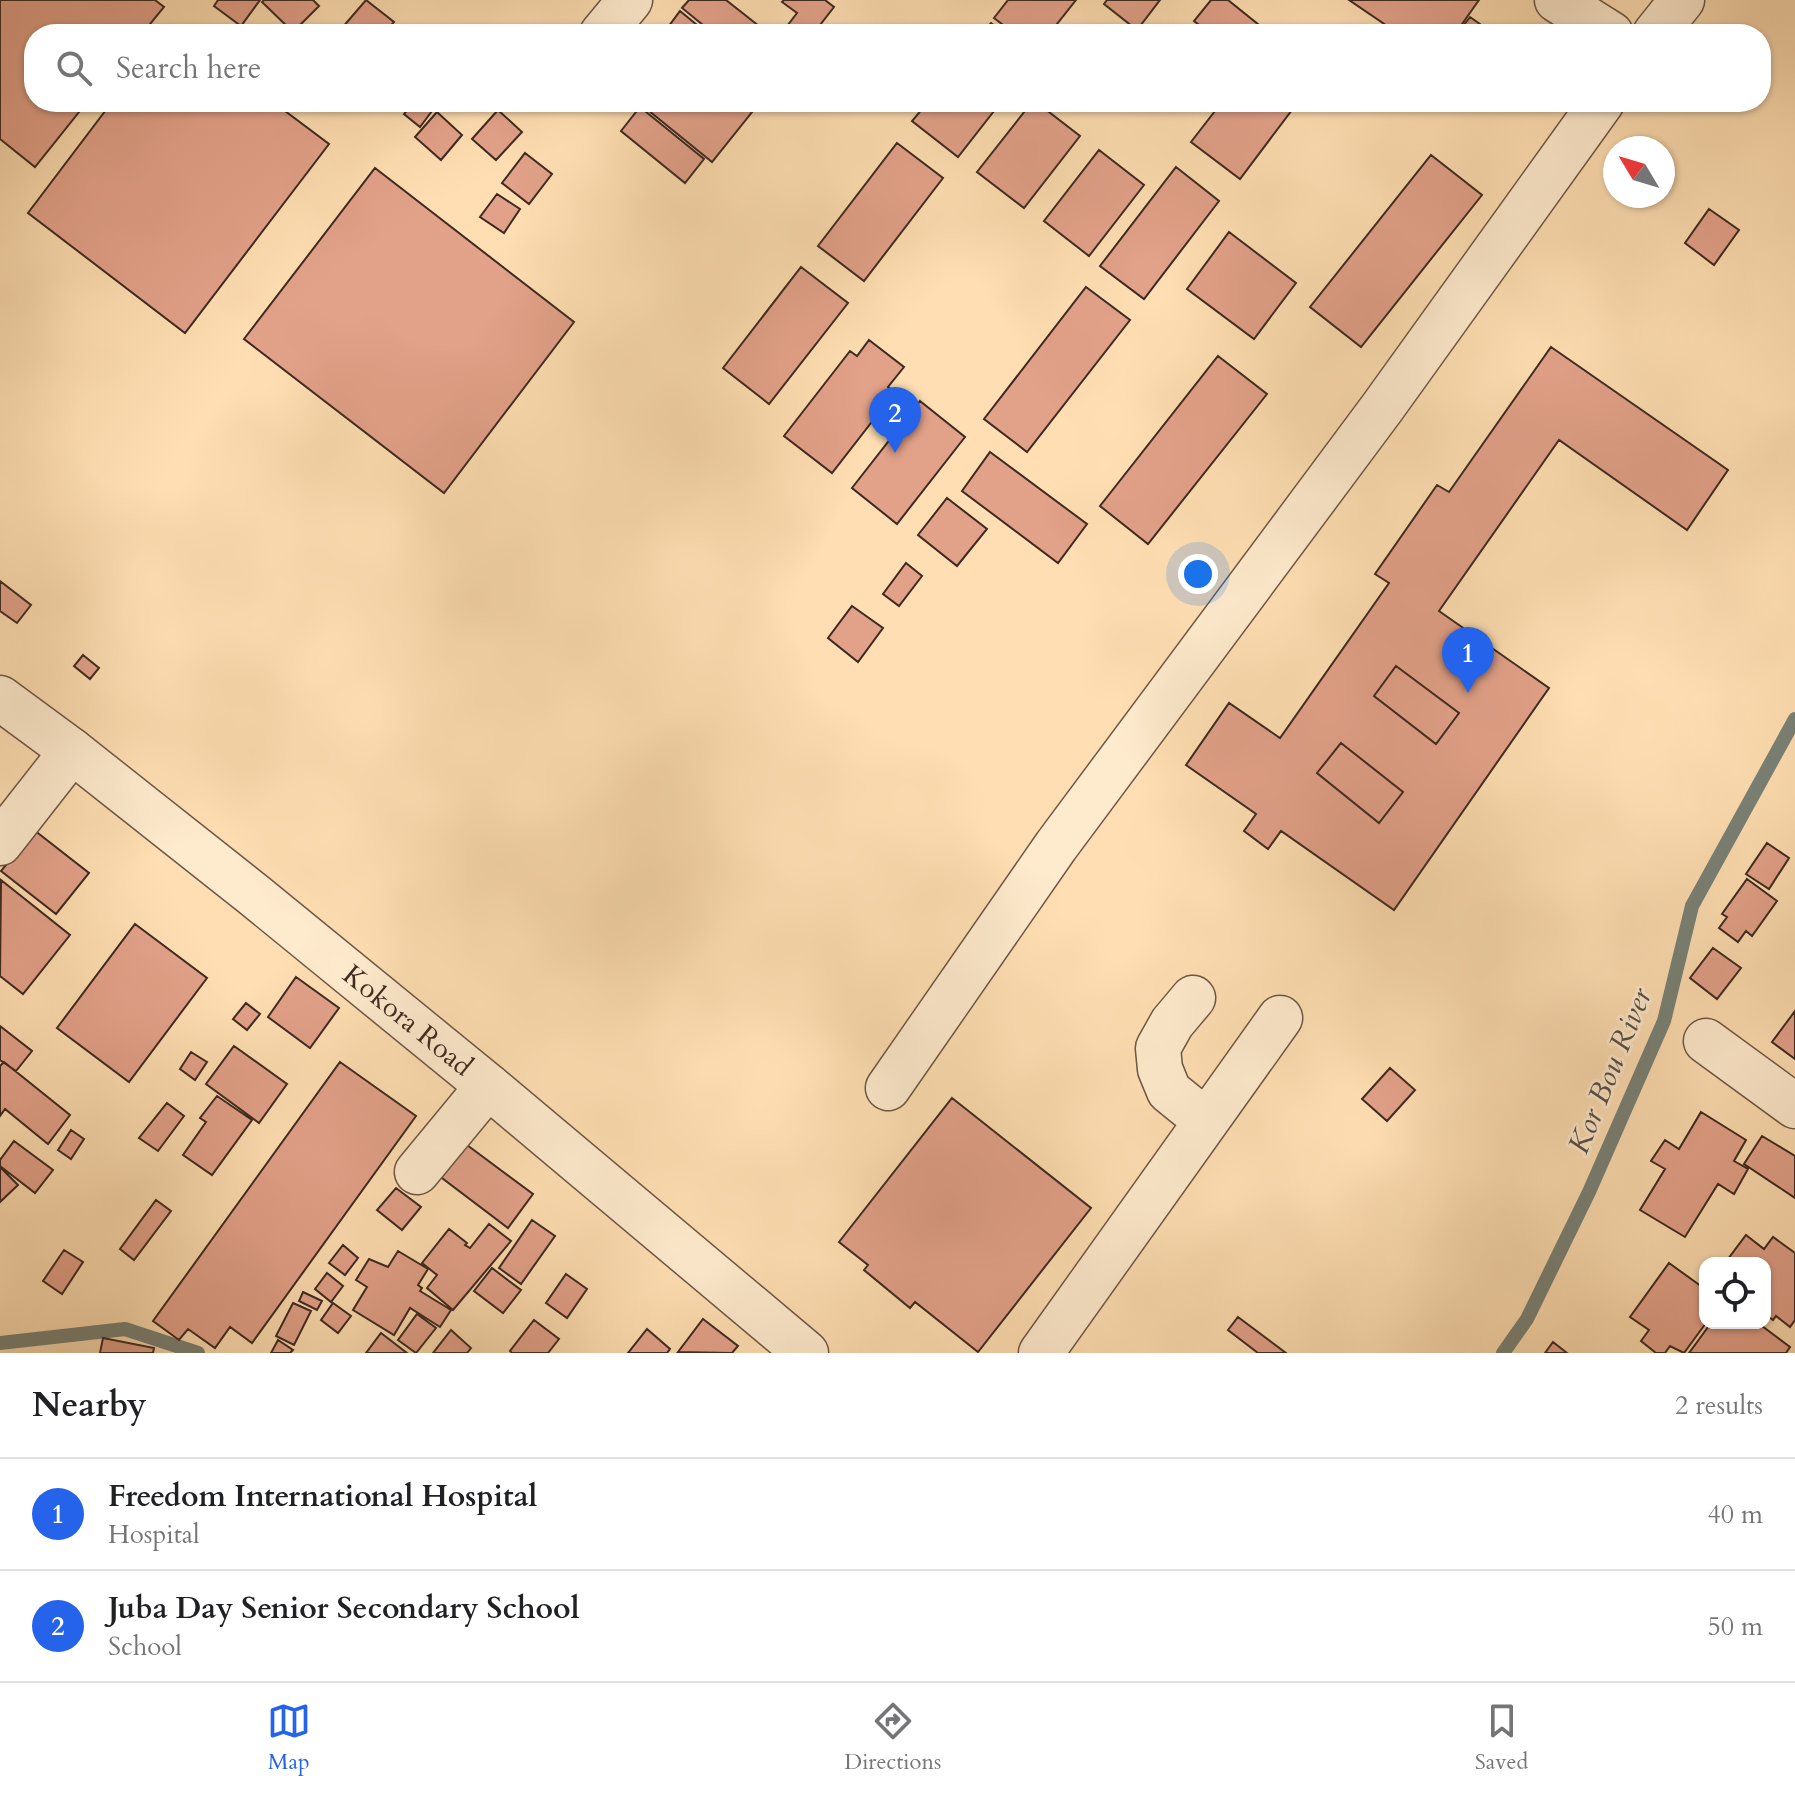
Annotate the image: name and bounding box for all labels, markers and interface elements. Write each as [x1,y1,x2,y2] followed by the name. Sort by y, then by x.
[24,24,1771,112] search box
[52,46,96,90] icon: search
[116,48,261,89] text: Search here
[1603,136,1675,208] north arrow
[869,387,921,453] pin: 2
[1178,554,1218,594] your location
[1442,627,1494,693] pin: 1
[335,956,481,1085] street label: Kokora Road
[1558,981,1662,1160] water label: Kor Bou River
[1699,1257,1771,1329] map controls
[1699,1257,1771,1329] button: locate
[32,1382,147,1428] text: Nearby
[1675,1388,1763,1423] text: 2 results
[108,1476,537,1517] text: Freedom International Hospital
[51,1497,65,1532] text: 1
[1707,1497,1763,1532] text: 40 m
[108,1517,200,1552] text: Hospital
[108,1588,579,1629] text: Juba Day Senior Secondary School
[51,1609,65,1644] text: 2
[1707,1609,1763,1644] text: 50 m
[108,1629,182,1664] text: School
[267,1699,311,1777] tab: Map
[844,1699,941,1777] tab: Directions
[1475,1699,1528,1777] tab: Saved

